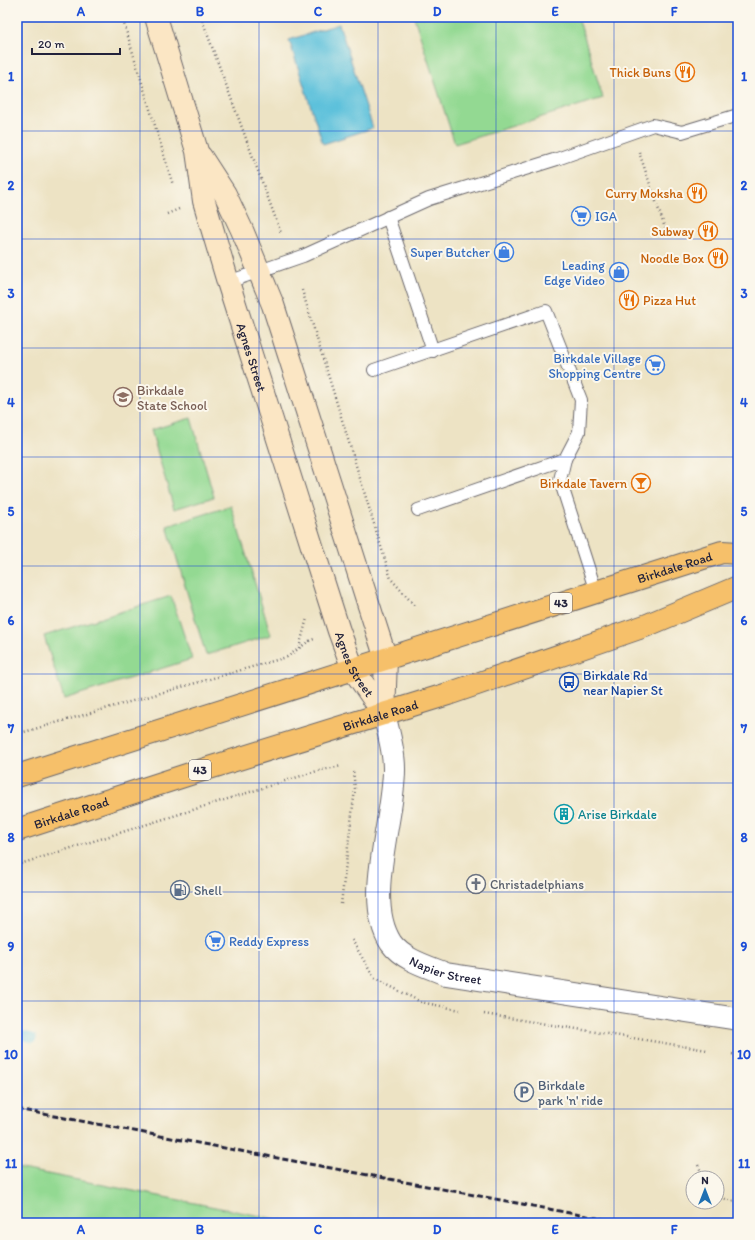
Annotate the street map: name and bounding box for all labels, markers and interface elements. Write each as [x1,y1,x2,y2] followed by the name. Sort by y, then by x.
[76,4,86,19] text: A
[196,4,205,19] text: B
[314,4,323,19] text: C
[433,4,442,19] text: D
[551,4,559,19] text: E
[671,4,678,19] text: F
[32,30,120,56] scale bar
[38,37,65,51] text: 20 m
[674,61,696,83] restaurant icon: Thick Buns
[609,65,671,80] place label: Thick Buns
[8,69,14,84] text: 1
[741,69,747,84] text: 1
[8,178,15,193] text: 2
[741,178,748,193] text: 2
[686,182,708,204] restaurant icon: Curry Moksha
[605,186,683,201] place label: Curry Moksha
[570,205,592,227] supermarket icon: IGA
[595,209,618,224] place label: IGA
[697,220,719,242] restaurant icon: Subway
[651,224,694,239] place label: Subway
[493,241,515,263] shop icon: Super Butcher
[410,245,491,260] place label: Super Butcher
[707,247,729,269] restaurant icon: Noodle Box
[640,251,705,266] place label: Noodle Box
[544,258,605,288] place label: Leading Edge Video
[608,261,630,283] shop icon: Leading Edge Video
[7,286,15,301] text: 3
[740,286,748,301] text: 3
[618,289,640,311] restaurant icon: Pizza Hut
[643,293,696,308] place label: Pizza Hut
[234,321,270,394] street label: Agnes Street
[549,351,641,381] place label: Birkdale Village Shopping Centre
[644,354,666,376] supermarket icon: Birkdale Village Shopping Centre
[137,383,208,413] place label: Birkdale State School
[112,386,134,408] school or university icon: Birkdale State School
[7,395,15,410] text: 4
[740,395,748,410] text: 4
[630,472,652,494] bar icon: Birkdale Tavern
[540,476,628,491] place label: Birkdale Tavern
[8,504,15,519] text: 5
[741,504,748,519] text: 5
[635,548,714,586] street label: Birkdale Road
[550,593,572,613] road number: 43
[8,613,15,628] text: 6
[741,613,748,628] text: 6
[332,629,377,700] street label: Agnes Street
[583,668,663,698] place label: Birkdale Rd near Napier St
[558,671,580,693] bus stop icon: Birkdale Rd near Napier St
[341,696,420,734] street label: Birkdale Road
[7,721,15,736] text: 7
[740,721,748,736] text: 7
[189,760,211,780] road number: 43
[32,793,111,832] street label: Birkdale Road
[553,803,575,825] building icon: Arise Birkdale
[578,807,657,822] place label: Arise Birkdale
[7,830,15,845] text: 8
[740,830,748,845] text: 8
[465,873,487,895] church icon: Christadelphians
[490,877,584,892] place label: Christadelphians
[169,879,191,901] fuel station icon: Shell
[194,883,222,898] place label: Shell
[204,930,226,952] supermarket icon: Reddy Express
[229,934,309,949] place label: Reddy Express
[8,939,15,954] text: 9
[741,939,748,954] text: 9
[407,953,483,987] street label: Napier Street
[4,1047,18,1062] text: 10
[737,1047,751,1062] text: 10
[538,1078,603,1108] place label: Birkdale park 'n' ride
[513,1081,535,1103] parking icon: Birkdale park 'n' ride
[5,1156,17,1171] text: 11
[738,1156,750,1171] text: 11
[685,1170,725,1210] north arrow
[701,1174,709,1187] text: N
[76,1222,86,1237] text: A
[196,1222,205,1237] text: B
[314,1222,323,1237] text: C
[433,1222,442,1237] text: D
[551,1222,559,1237] text: E
[671,1222,678,1237] text: F

